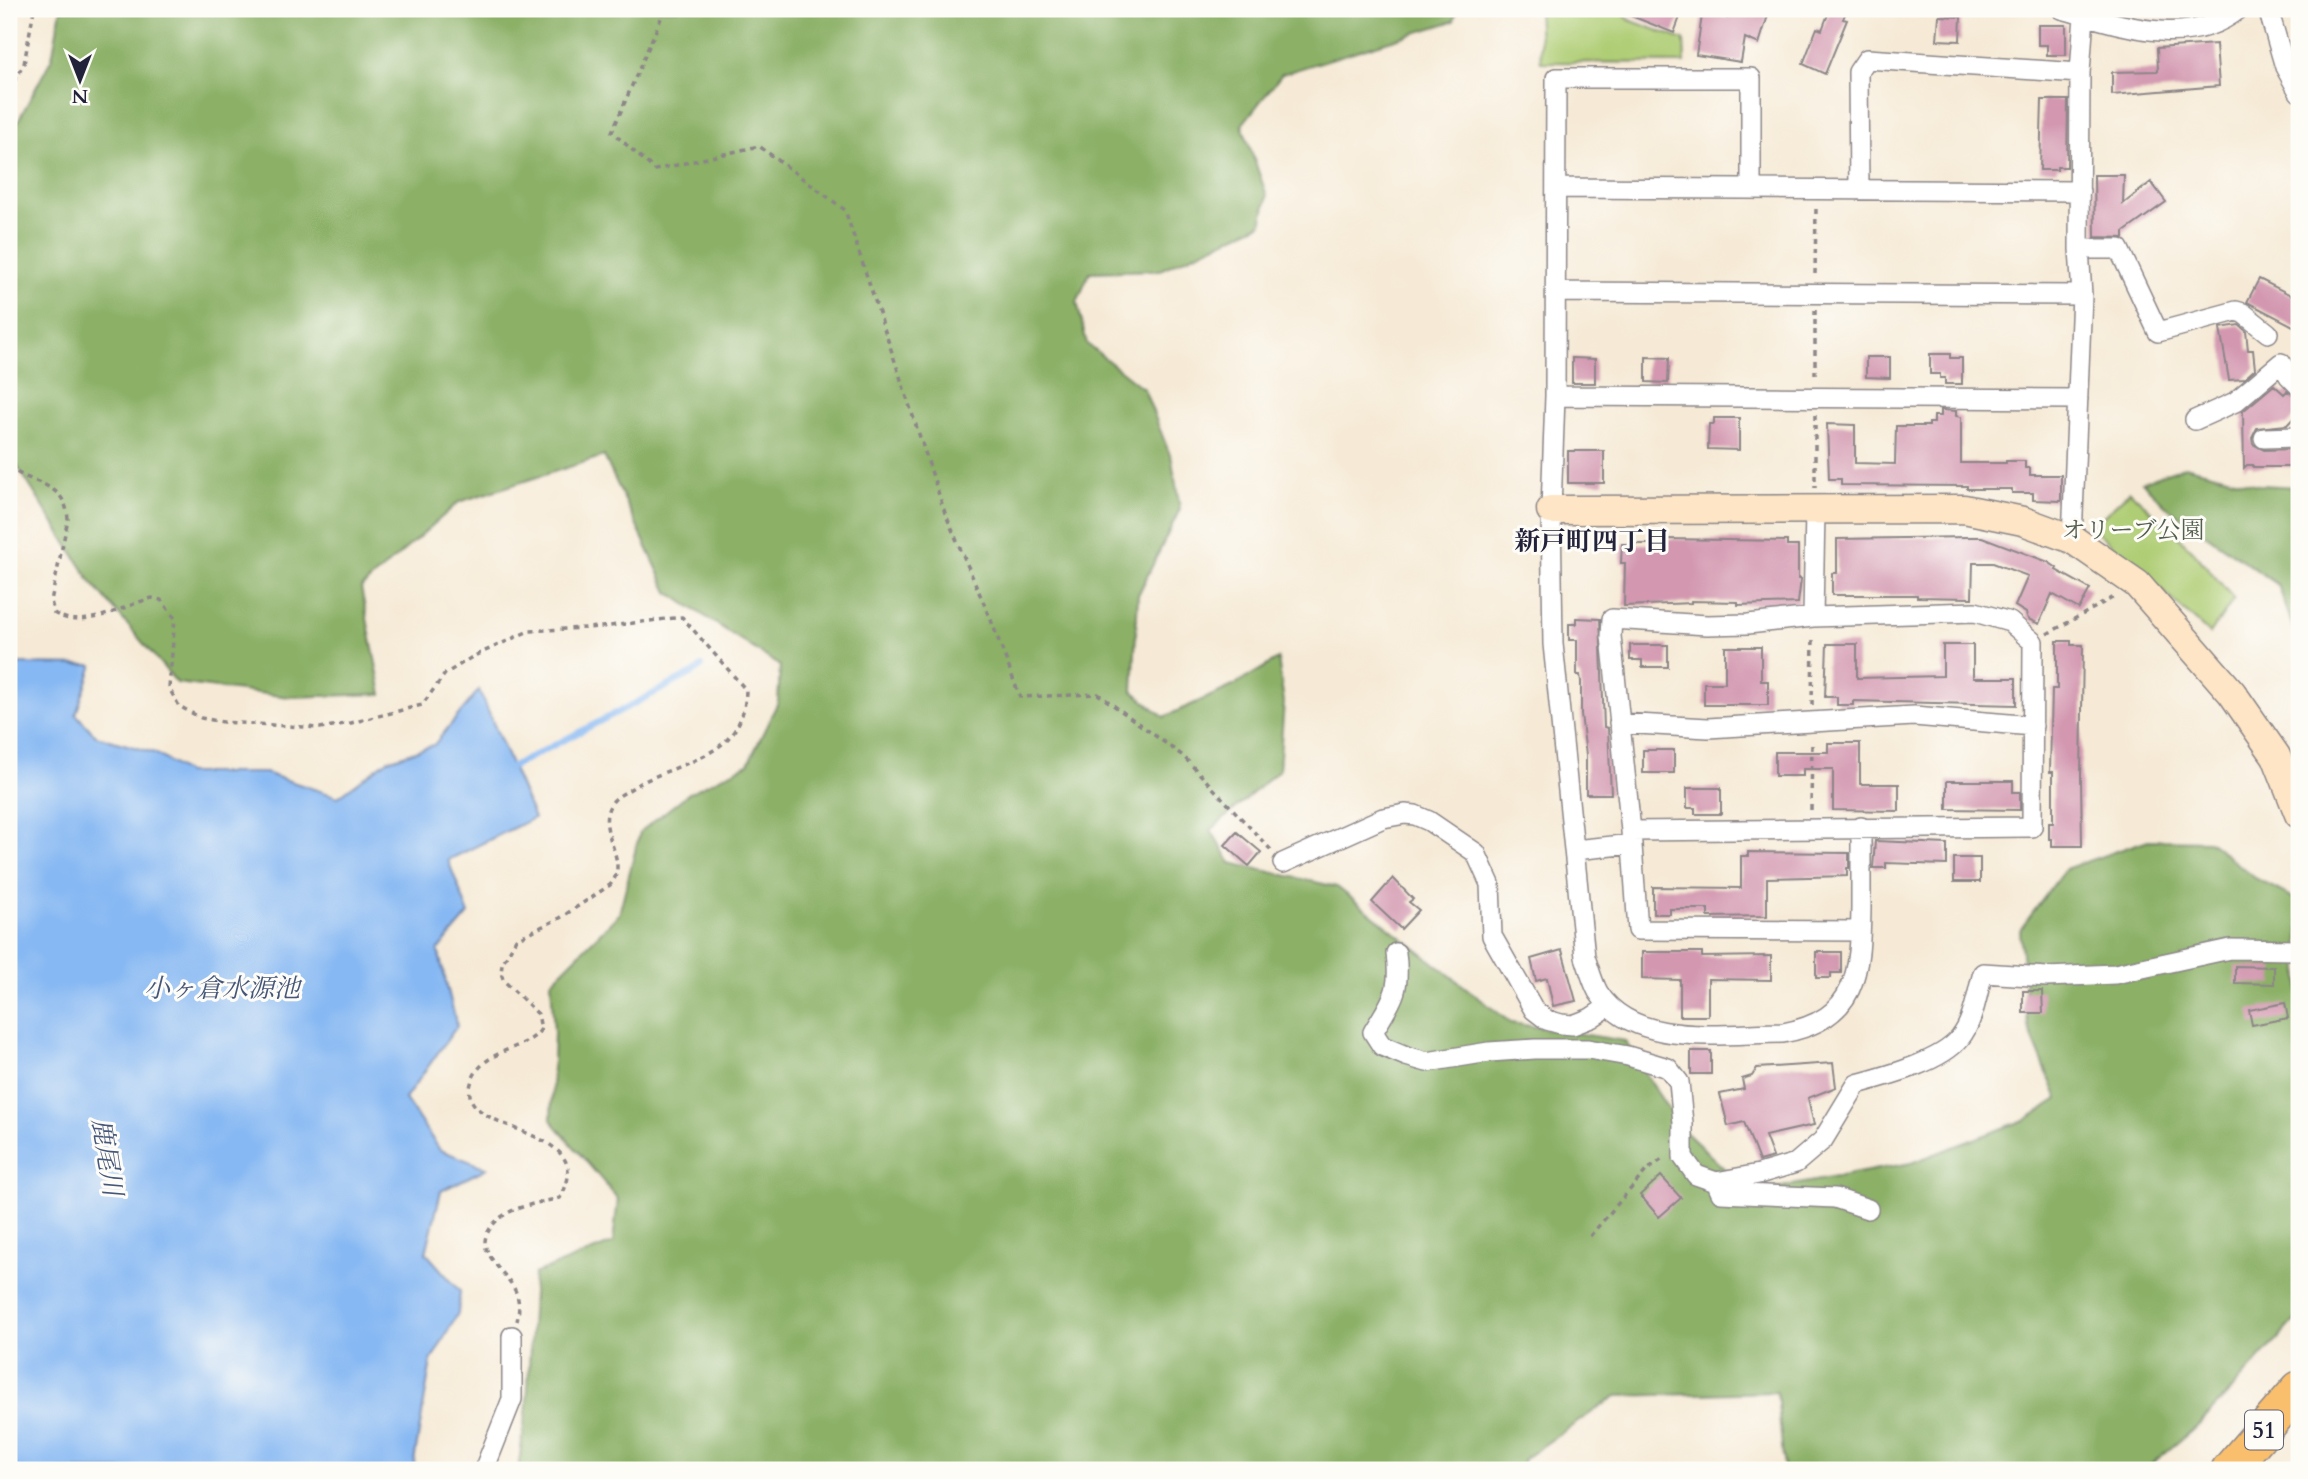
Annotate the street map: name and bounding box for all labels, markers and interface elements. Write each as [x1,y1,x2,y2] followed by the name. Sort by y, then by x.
[46,46,116,116] north arrow
[71,83,88,109] text: N
[2062,514,2204,547] park label: オリーブ公園
[1514,524,1670,559] district label: 新戸町四丁目
[144,971,303,1006] water label: 小ヶ倉水源池
[84,1116,131,1201] water label: 鹿尾川
[2245,1410,2283,1450] road number: 51

